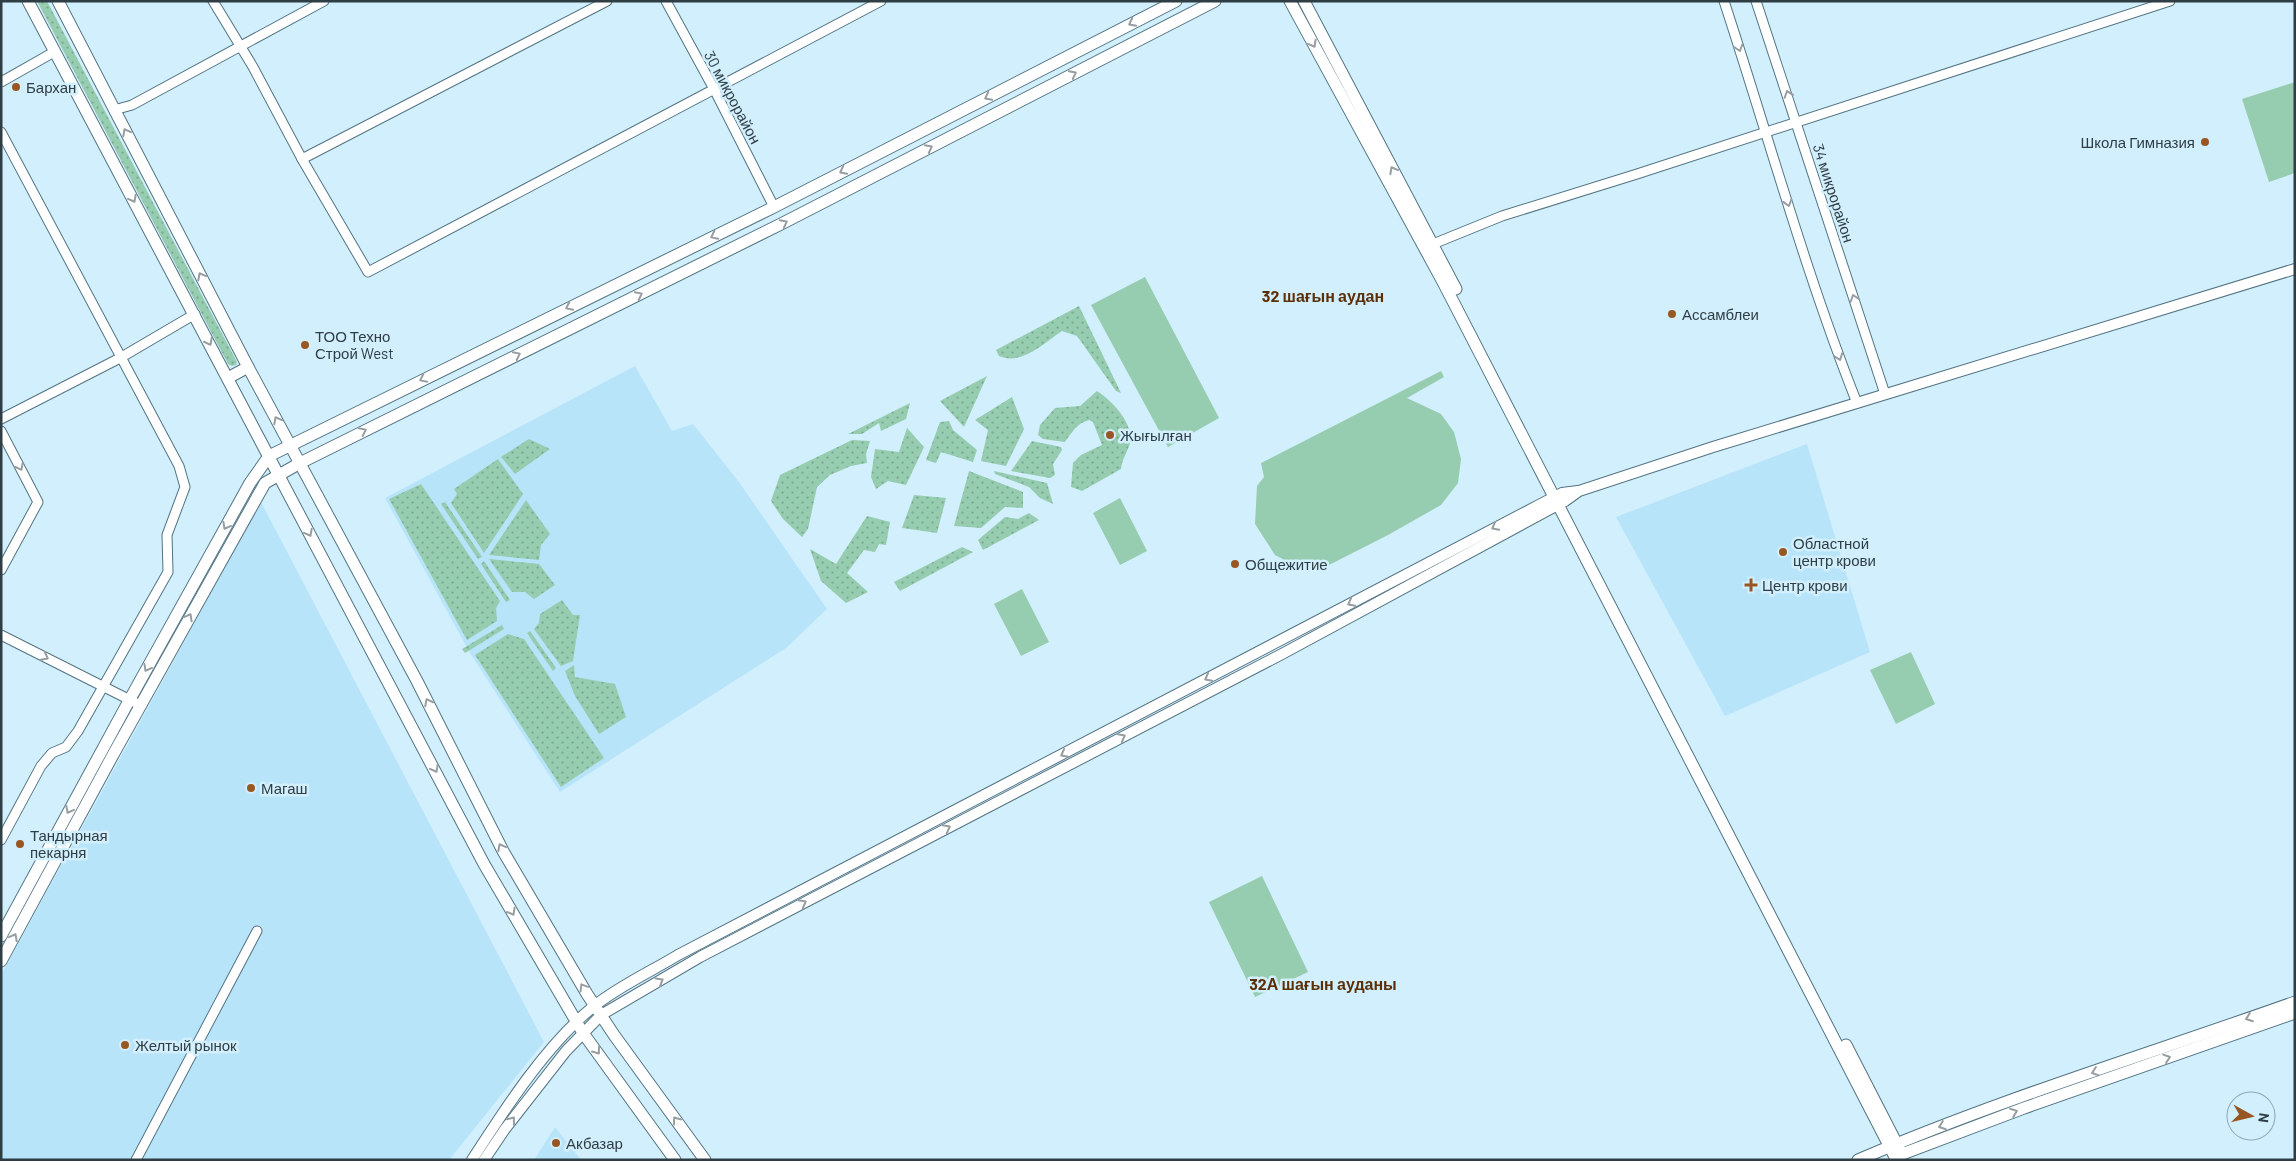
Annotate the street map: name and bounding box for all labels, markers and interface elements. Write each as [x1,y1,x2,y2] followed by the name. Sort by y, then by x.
[1129,17,1138,27] one-way arrow
[1307,39,1317,48] one-way arrow
[1733,43,1743,51] one-way arrow
[701,47,765,147] street label: 30 микрорайон
[1068,70,1077,80] one-way arrow
[26,78,76,96] place label: Бархан
[10,81,22,93] marker: Бархан
[1783,90,1793,98] one-way arrow
[984,91,993,101] one-way arrow
[122,129,132,138] one-way arrow
[2081,133,2195,151] place label: Школа Гимназия
[2199,136,2211,148] marker: Школа Гимназия
[1810,141,1858,245] street label: 34 микрорайон
[923,144,932,154] one-way arrow
[839,165,848,175] one-way arrow
[1389,166,1399,175] one-way arrow
[127,194,137,203] one-way arrow
[1782,198,1792,206] one-way arrow
[779,219,788,229] one-way arrow
[711,230,720,240] one-way arrow
[197,273,207,282] one-way arrow
[1262,286,1384,305] district label: 32 шағын аудан
[633,291,642,301] one-way arrow
[1850,294,1860,303] one-way arrow
[565,301,574,311] one-way arrow
[1682,305,1759,323] place label: Ассамблеи
[1666,308,1678,320] marker: Ассамблеи
[315,327,394,362] place label: ТОО Техно Строй West
[203,337,213,346] one-way arrow
[299,339,311,351] marker: ТОО Техно Строй West
[512,351,521,361] one-way arrow
[1833,352,1843,361] one-way arrow
[419,373,428,383] one-way arrow
[273,416,283,425] one-way arrow
[1120,426,1192,444] place label: Жығылған
[358,427,367,437] one-way arrow
[1104,429,1116,441] marker: Жығылған
[14,461,24,470] one-way arrow
[223,520,233,529] one-way arrow
[1492,521,1501,531] one-way arrow
[303,528,313,537] one-way arrow
[1793,534,1876,569] place label: Областной центр крови
[1777,546,1789,558] marker: Областной центр крови
[1245,555,1328,573] place label: Общежитие
[1229,558,1241,570] marker: Общежитие
[1762,576,1848,594] place label: Центр крови
[1744,578,1758,592] marker: Центр крови
[1348,597,1357,607] one-way arrow
[183,614,193,623] one-way arrow
[39,651,48,661] one-way arrow
[143,662,153,671] one-way arrow
[1204,672,1213,682] one-way arrow
[424,698,434,707] one-way arrow
[1117,733,1126,743] one-way arrow
[1060,748,1069,758] one-way arrow
[429,764,439,773] one-way arrow
[261,779,308,797] place label: Магаш
[245,782,257,794] marker: Магаш
[66,805,76,814] one-way arrow
[942,824,951,834] one-way arrow
[30,826,108,861] place label: Тандырная пекарня
[14,838,26,850] marker: Тандырная пекарня
[497,843,507,852] one-way arrow
[798,899,807,909] one-way arrow
[506,906,516,915] one-way arrow
[8,934,18,943] one-way arrow
[1249,974,1397,993] district label: 32А шағын ауданы
[655,977,664,987] one-way arrow
[580,984,590,993] one-way arrow
[2245,1012,2254,1022] one-way arrow
[135,1036,237,1054] place label: Желтый рынок
[119,1039,131,1051] marker: Желтый рынок
[591,1045,599,1054] one-way arrow
[2162,1054,2171,1064] one-way arrow
[2092,1066,2100,1076] one-way arrow
[2226,1091,2276,1141] north arrow
[2009,1108,2017,1118] one-way arrow
[2255,1112,2273,1124] text: N
[673,1116,682,1126] one-way arrow
[507,1117,515,1126] one-way arrow
[1939,1120,1947,1130] one-way arrow
[566,1134,623,1152] place label: Акбазар
[550,1137,562,1149] marker: Акбазар

